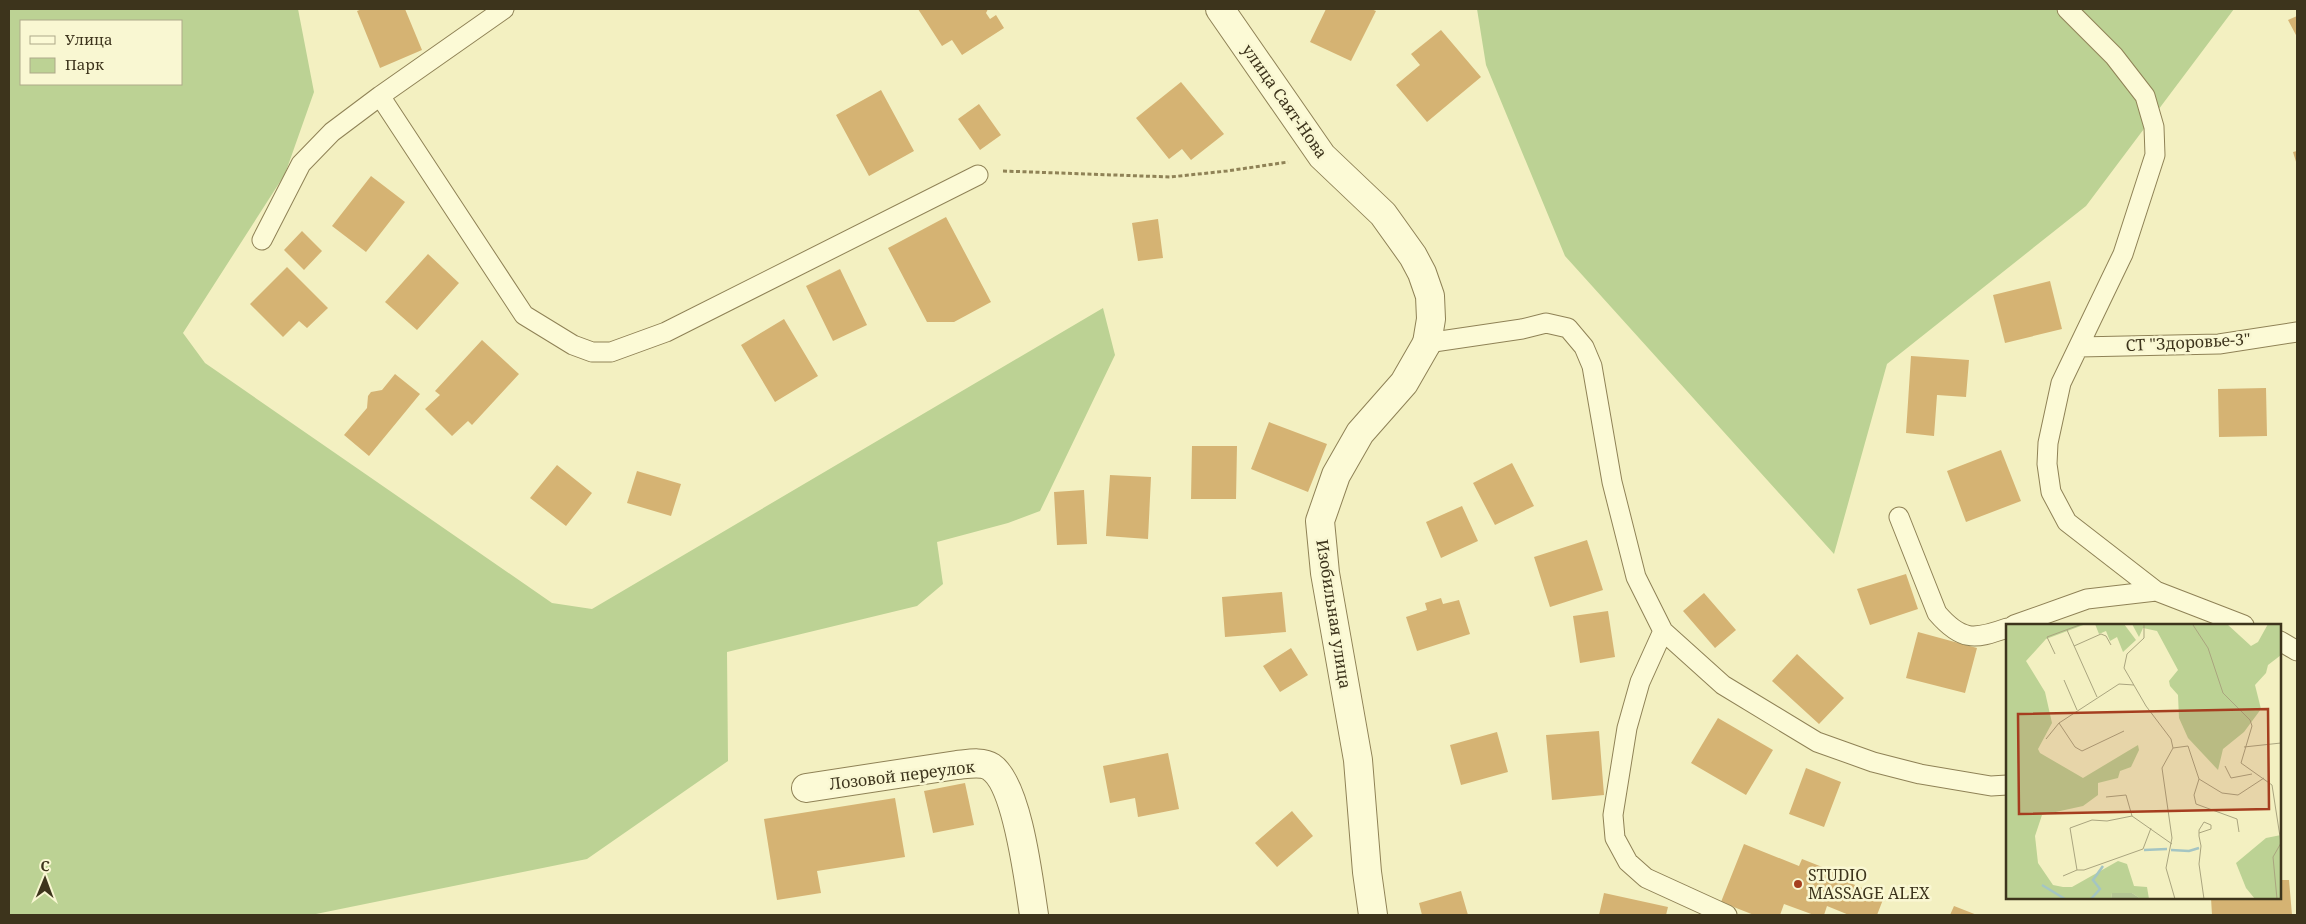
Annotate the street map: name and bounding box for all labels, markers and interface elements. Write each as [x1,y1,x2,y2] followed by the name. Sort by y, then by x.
[20,20,182,85] legend
[65,29,113,49] text: Улица
[1237,39,1333,163] street label: улица Саят-Нова
[65,54,104,74] text: Парк
[2125,328,2251,356] street label: СТ "Здоровье-3"
[1311,538,1357,690] street label: Изобильная улица
[2006,624,2281,899] inset map
[828,755,976,795] street label: Лозовой переулок
[20,854,70,904] north arrow
[40,856,50,875] text: С
[1808,864,1930,904] place label: STUDIO MASSAGE ALEX
[1792,878,1804,890] marker: STUDIO MASSAGE ALEX

